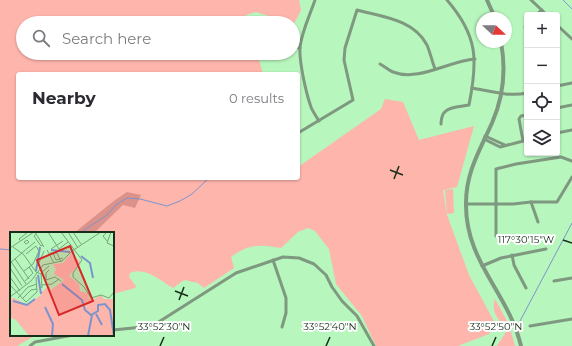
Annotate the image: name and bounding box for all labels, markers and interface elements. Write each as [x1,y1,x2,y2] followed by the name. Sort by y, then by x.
[476,12,512,48] north arrow
[524,12,560,156] map controls
[524,12,560,48] button: +
[16,16,300,60] search box
[30,27,52,49] icon: search
[62,29,151,48] text: Search here
[524,48,560,84] button: −
[524,84,560,120] button: locate
[32,88,96,108] text: Nearby
[229,90,284,106] text: 0 results
[524,120,560,156] button: layers
[10,232,114,336] inset map
[498,233,554,246] text: 117°30'15"W
[137,320,191,333] text: 33°52'30"N
[303,320,357,333] text: 33°52'40"N
[470,320,522,333] text: 33°52'50"N

